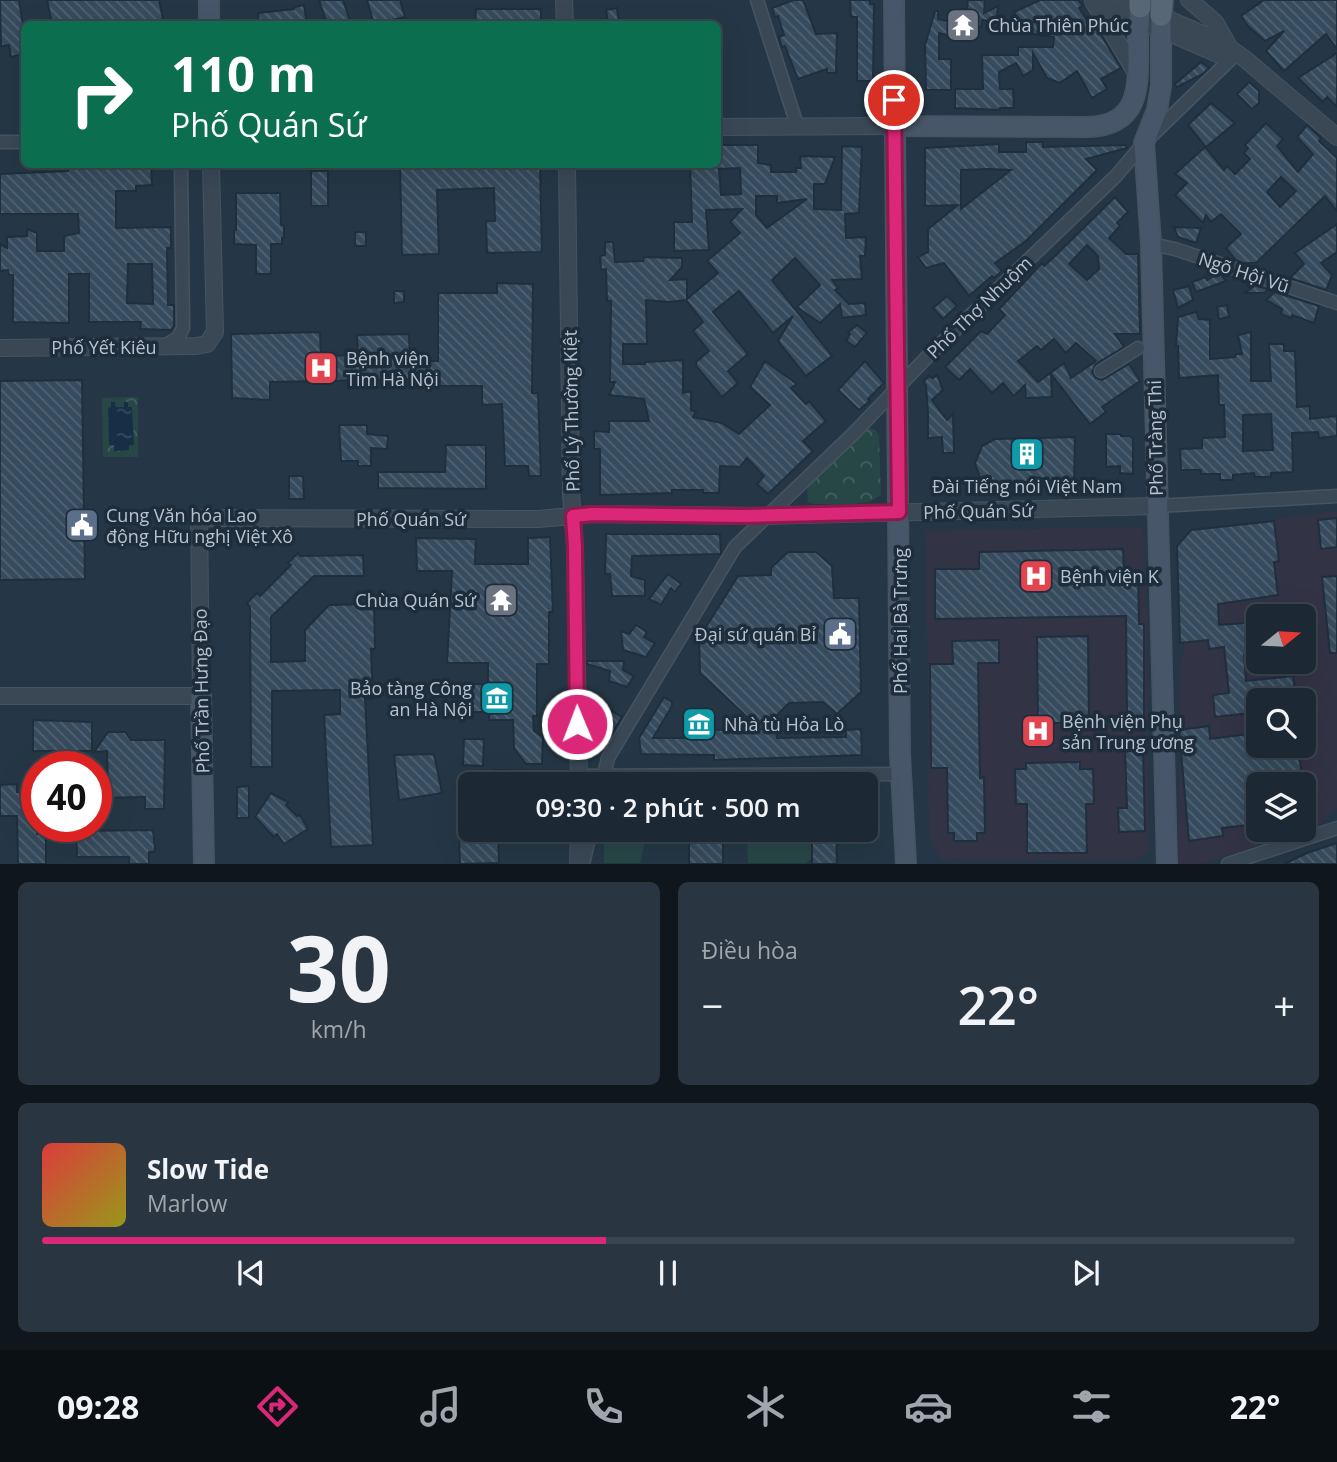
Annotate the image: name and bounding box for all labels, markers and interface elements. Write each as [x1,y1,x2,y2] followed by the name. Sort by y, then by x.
[944,6,982,44] temple icon: Chùa Thiên Phúc
[988,13,1129,37] place label: Chùa Thiên Phúc
[171,40,316,106] text: 110 m
[56,49,147,140] icon: right
[864,70,924,130] pin
[875,81,913,119] icon: arrive
[171,103,366,146] text: Phố Quán Sứ
[1196,246,1292,298] street label: Ngõ Hội Vũ
[921,251,1037,363] street label: Phố Thợ Nhuộm
[558,330,584,492] street label: Phố Lý Thường Kiệt
[51,335,157,359] street label: Phố Yết Kiêu
[346,346,439,391] place label: Bệnh viện Tim Hà Nội
[302,349,340,387] hospital icon: Bệnh viện Tim Hà Nội
[1142,380,1168,496] street label: Phố Tràng Thi
[1008,435,1046,473] building icon: Đài Tiếng nói Việt Nam
[932,474,1122,498] place label: Đài Tiếng nói Việt Nam
[923,498,1034,524] street label: Phố Quán Sứ
[106,503,293,548] place label: Cung Văn hóa Lao động Hữu nghị Việt Xô
[63,506,101,544] public building icon: Cung Văn hóa Lao động Hữu nghị Việt Xô
[356,507,467,531] street label: Phố Quán Sứ
[888,548,912,694] street label: Phố Hai Bà Trưng
[1017,557,1055,595] hospital icon: Bệnh viện K
[1060,564,1160,588] place label: Bệnh viện K
[482,581,520,619] temple icon: Chùa Quán Sứ
[355,588,477,612] place label: Chùa Quán Sứ
[1246,604,1316,674] north arrow
[1246,604,1316,842] map controls
[188,608,214,774] street label: Phố Trần Hưng Đạo
[821,615,859,653] public building icon: Đại sứ quán Bỉ
[695,622,816,646] place label: Đại sứ quán Bỉ
[350,676,472,721] place label: Bảo tàng Công an Hà Nội
[478,679,516,717] museum icon: Bảo tàng Công an Hà Nội
[540,687,614,761] position arrow
[1246,688,1316,758] button: search
[680,705,718,743] museum icon: Nhà tù Hỏa Lò
[1062,709,1194,754] place label: Bệnh viện Phụ sản Trung ương
[724,712,844,736] place label: Nhà tù Hỏa Lò
[1019,712,1057,750] hospital icon: Bệnh viện Phụ sản Trung ương
[21,751,112,842] speed limit sign: 40
[1246,772,1316,842] button: layers
[535,789,801,825] text: 09:30 · 2 phút · 500 m
[287,905,391,1029] text: 30
[702,934,798,966] text: Điều hòa
[957,969,1039,1040] text: 22°
[702,979,723,1031] text: −
[1273,979,1295,1031] text: +
[311,1013,367,1045] text: km/h
[147,1151,269,1187] text: Slow Tide
[147,1187,227,1219] text: Marlow
[232,1254,270,1292] icon: previous
[649,1254,687,1292] icon: pause
[1067,1254,1105,1292] icon: next
[253,1382,302,1431] icon: directions
[416,1382,465,1431] icon: music
[579,1382,628,1431] icon: phone
[741,1382,790,1431] icon: climate
[904,1382,953,1431] icon: car
[1067,1382,1116,1431] icon: filters
[57,1385,139,1428] text: 09:28
[1230,1385,1280,1428] text: 22°

